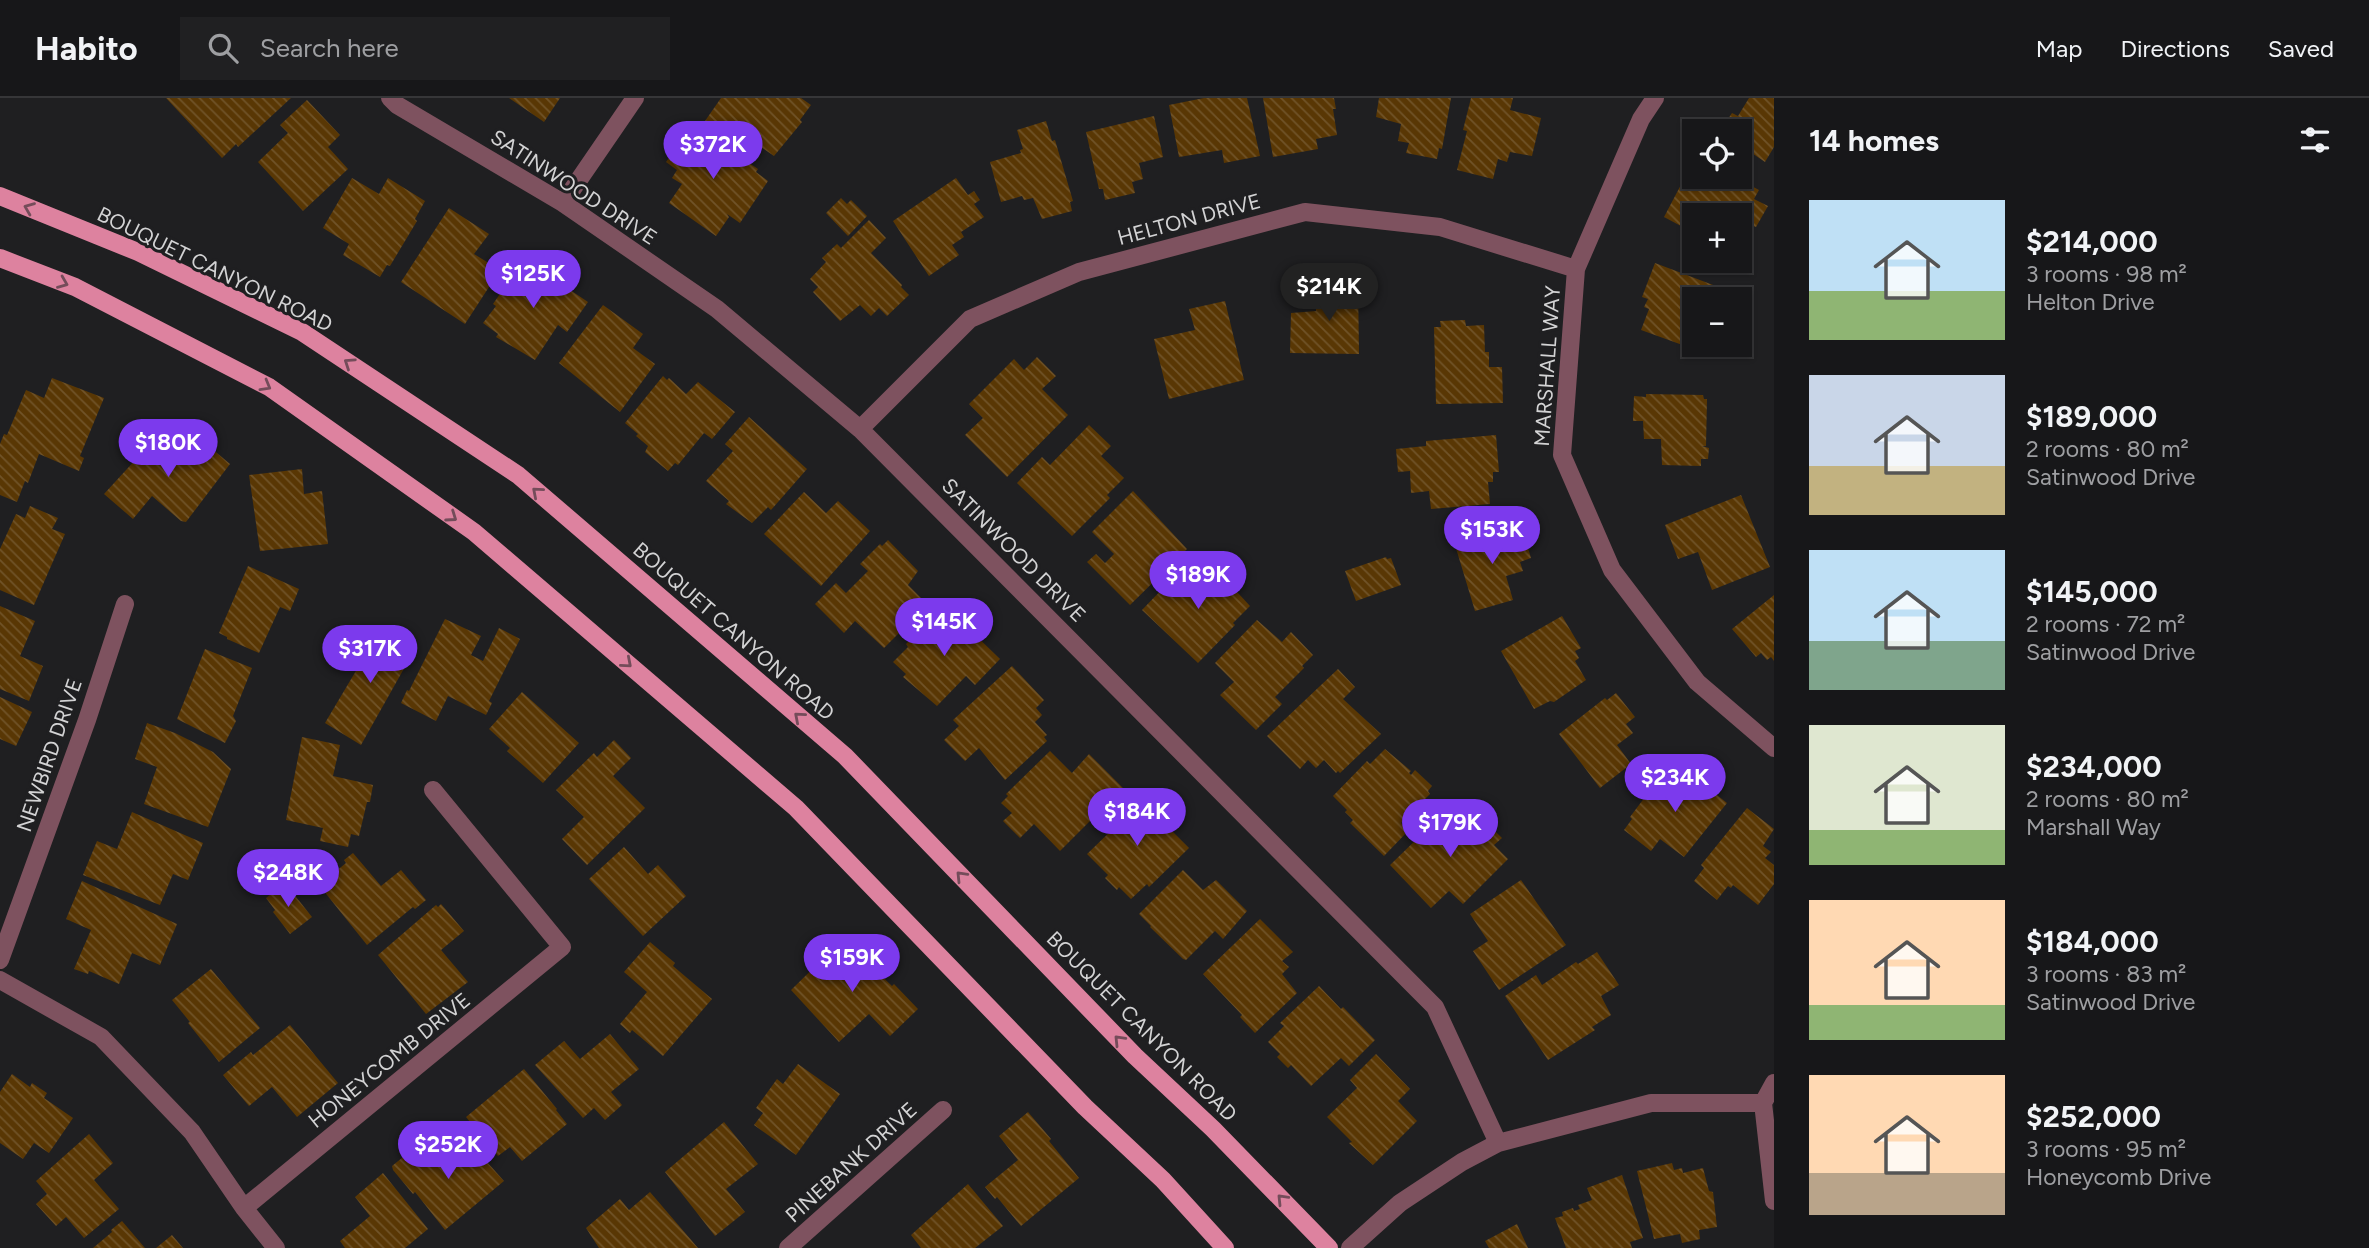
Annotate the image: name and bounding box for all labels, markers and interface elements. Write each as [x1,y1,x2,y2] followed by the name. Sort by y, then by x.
[180,17,670,80] search box
[35,29,138,68] text: Habito
[204,29,242,67] icon: search
[260,32,399,64] text: Search here
[2036,34,2082,63] text: Map
[2120,34,2230,63] text: Directions
[2268,34,2334,63] text: Saved
[1682,119,1752,357] map controls
[1682,119,1752,189] button: locate
[2296,121,2334,159] icon: filters
[664,122,762,181] pin: $372K
[1809,122,1939,159] text: 14 homes
[486,124,662,250] street label: SATINWOOD DRIVE
[680,130,746,158] text: $372K
[1115,188,1263,250] street label: HELTON DRIVE
[93,201,337,337] street label: BOUQUET CANYON ROAD
[24,202,36,216] one-way arrow
[1682,203,1752,273] button: +
[2026,223,2158,260] text: $214,000
[1865,228,1949,312] icon: home
[484,250,582,310] pin: $125K
[501,259,565,287] text: $125K
[2026,260,2187,288] text: 3 rooms · 98 m²
[1280,264,1378,323] pin: $214K
[1296,272,1362,300] text: $214K
[56,275,69,289] one-way arrow
[1529,284,1565,447] street label: MARSHALL WAY
[1682,287,1752,357] button: −
[2026,288,2155,316] text: Helton Drive
[344,358,357,371] one-way arrow
[259,378,272,391] one-way arrow
[2026,398,2157,435] text: $189,000
[1865,403,1949,487] icon: home
[119,420,217,479] pin: $180K
[135,428,201,456] text: $180K
[2026,435,2189,463] text: 2 rooms · 80 m²
[2026,463,2195,491] text: Satinwood Drive
[937,473,1091,627] street label: SATINWOOD DRIVE
[532,487,545,500] one-way arrow
[1443,506,1541,566] pin: $153K
[444,509,457,521] one-way arrow
[1460,515,1524,543] text: $153K
[628,537,840,725] street label: BOUQUET CANYON ROAD
[1149,552,1247,611] pin: $189K
[1165,560,1231,588] text: $189K
[2026,573,2158,610] text: $145,000
[1865,578,1949,662] icon: home
[895,598,993,658] pin: $145K
[911,607,977,635] text: $145K
[2026,610,2185,638] text: 2 rooms · 72 m²
[321,626,419,685] pin: $317K
[338,634,402,662] text: $317K
[2026,638,2195,666] text: Satinwood Drive
[618,655,631,667] one-way arrow
[11,675,87,835] street label: NEWBIRD DRIVE
[795,713,808,725] one-way arrow
[2026,748,2162,785] text: $234,000
[1865,753,1949,837] icon: home
[1626,754,1724,814] pin: $234K
[1641,763,1709,791] text: $234K
[2026,785,2189,813] text: 2 rooms · 80 m²
[1088,788,1186,848] pin: $184K
[1104,797,1170,825] text: $184K
[1401,800,1499,859] pin: $179K
[1418,808,1482,836] text: $179K
[2026,813,2161,841] text: Marshall Way
[239,850,337,909] pin: $248K
[253,858,323,886] text: $248K
[957,871,970,884] one-way arrow
[2026,923,2159,960] text: $184,000
[1042,926,1242,1126] street label: BOUQUET CANYON ROAD
[1865,928,1949,1012] icon: home
[803,934,901,994] pin: $159K
[820,943,884,971] text: $159K
[2026,960,2186,988] text: 3 rooms · 83 m²
[303,987,475,1133] street label: HONEYCOMB DRIVE
[2026,988,2195,1016] text: Satinwood Drive
[1115,1035,1128,1048] one-way arrow
[780,1096,922,1228] street label: PINEBANK DRIVE
[2026,1098,2161,1135] text: $252,000
[1865,1103,1949,1187] icon: home
[399,1122,497,1181] pin: $252K
[414,1130,482,1158] text: $252K
[2026,1135,2186,1163] text: 3 rooms · 95 m²
[2026,1163,2211,1191] text: Honeycomb Drive
[1277,1194,1290,1207] one-way arrow

